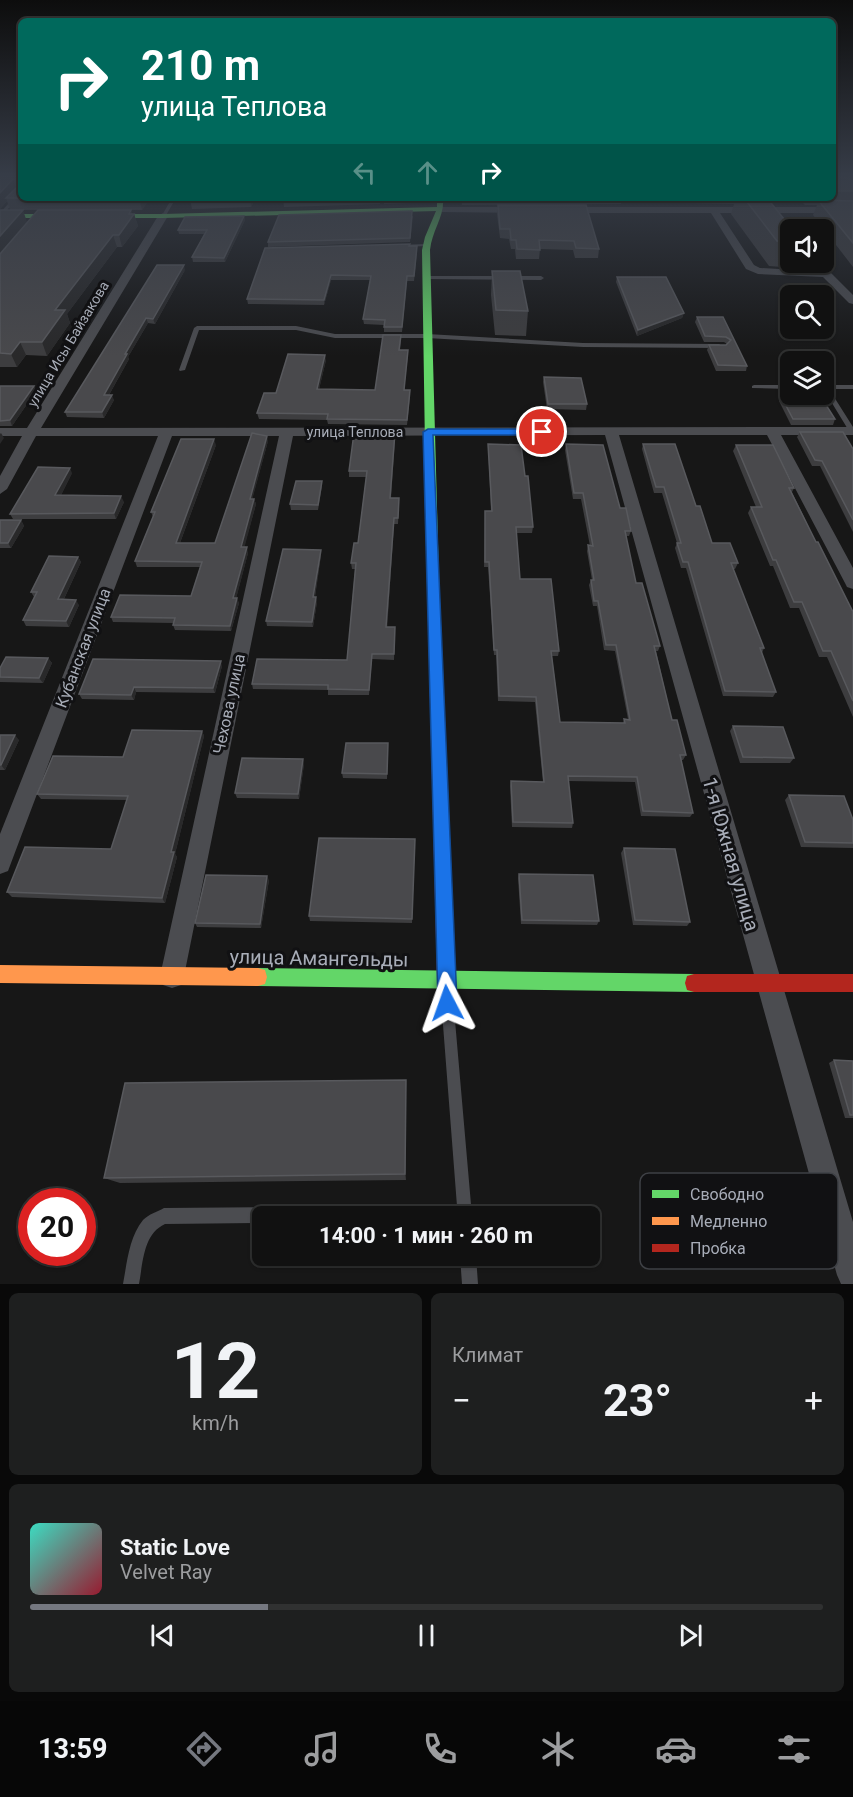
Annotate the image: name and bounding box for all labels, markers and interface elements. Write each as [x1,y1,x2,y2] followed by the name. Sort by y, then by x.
[141,41,260,90] text: 210 m
[42,42,120,120] icon: right
[141,91,327,123] text: улица Теплова
[348,156,381,189] icon: left
[411,156,444,189] icon: ahead
[474,156,507,189] icon: right
[780,219,834,405] map controls
[780,219,834,273] button: sound
[24,278,112,410] street label: улица Исы Байзакова
[780,285,834,339] button: search
[780,351,834,405] button: layers
[516,406,567,457] pin
[525,415,558,448] icon: arrive
[307,424,403,440] street label: улица Теплова
[51,585,115,711] street label: Кубанская улица
[209,652,249,756] street label: Чехова улица
[698,774,764,934] street label: 1-я Южная улица
[229,944,409,972] street label: улица Амангельды
[415,971,479,1035] position arrow
[640,1173,838,1269] legend
[690,1185,764,1204] text: Свободно
[18,1188,96,1266] speed limit sign: 20
[690,1212,767,1231] text: Медленно
[319,1223,533,1248] text: 14:00 · 1 мин · 260 m
[690,1239,746,1258] text: Пробка
[171,1326,260,1417] text: 12
[452,1343,523,1367] text: Климат
[603,1374,672,1427] text: 23°
[452,1381,471,1420] text: −
[804,1381,823,1420] text: +
[192,1411,239,1435] text: km/h
[120,1535,230,1560] text: Static Love
[120,1560,212,1584] text: Velvet Ray
[146,1619,179,1652] icon: previous
[410,1619,443,1652] icon: pause
[674,1619,707,1652] icon: next
[183,1728,225,1770] icon: directions
[301,1728,343,1770] icon: music
[419,1728,461,1770] icon: phone
[537,1728,579,1770] icon: climate
[655,1728,697,1770] icon: car
[773,1728,815,1770] icon: filters
[38,1733,108,1765] text: 13:59

